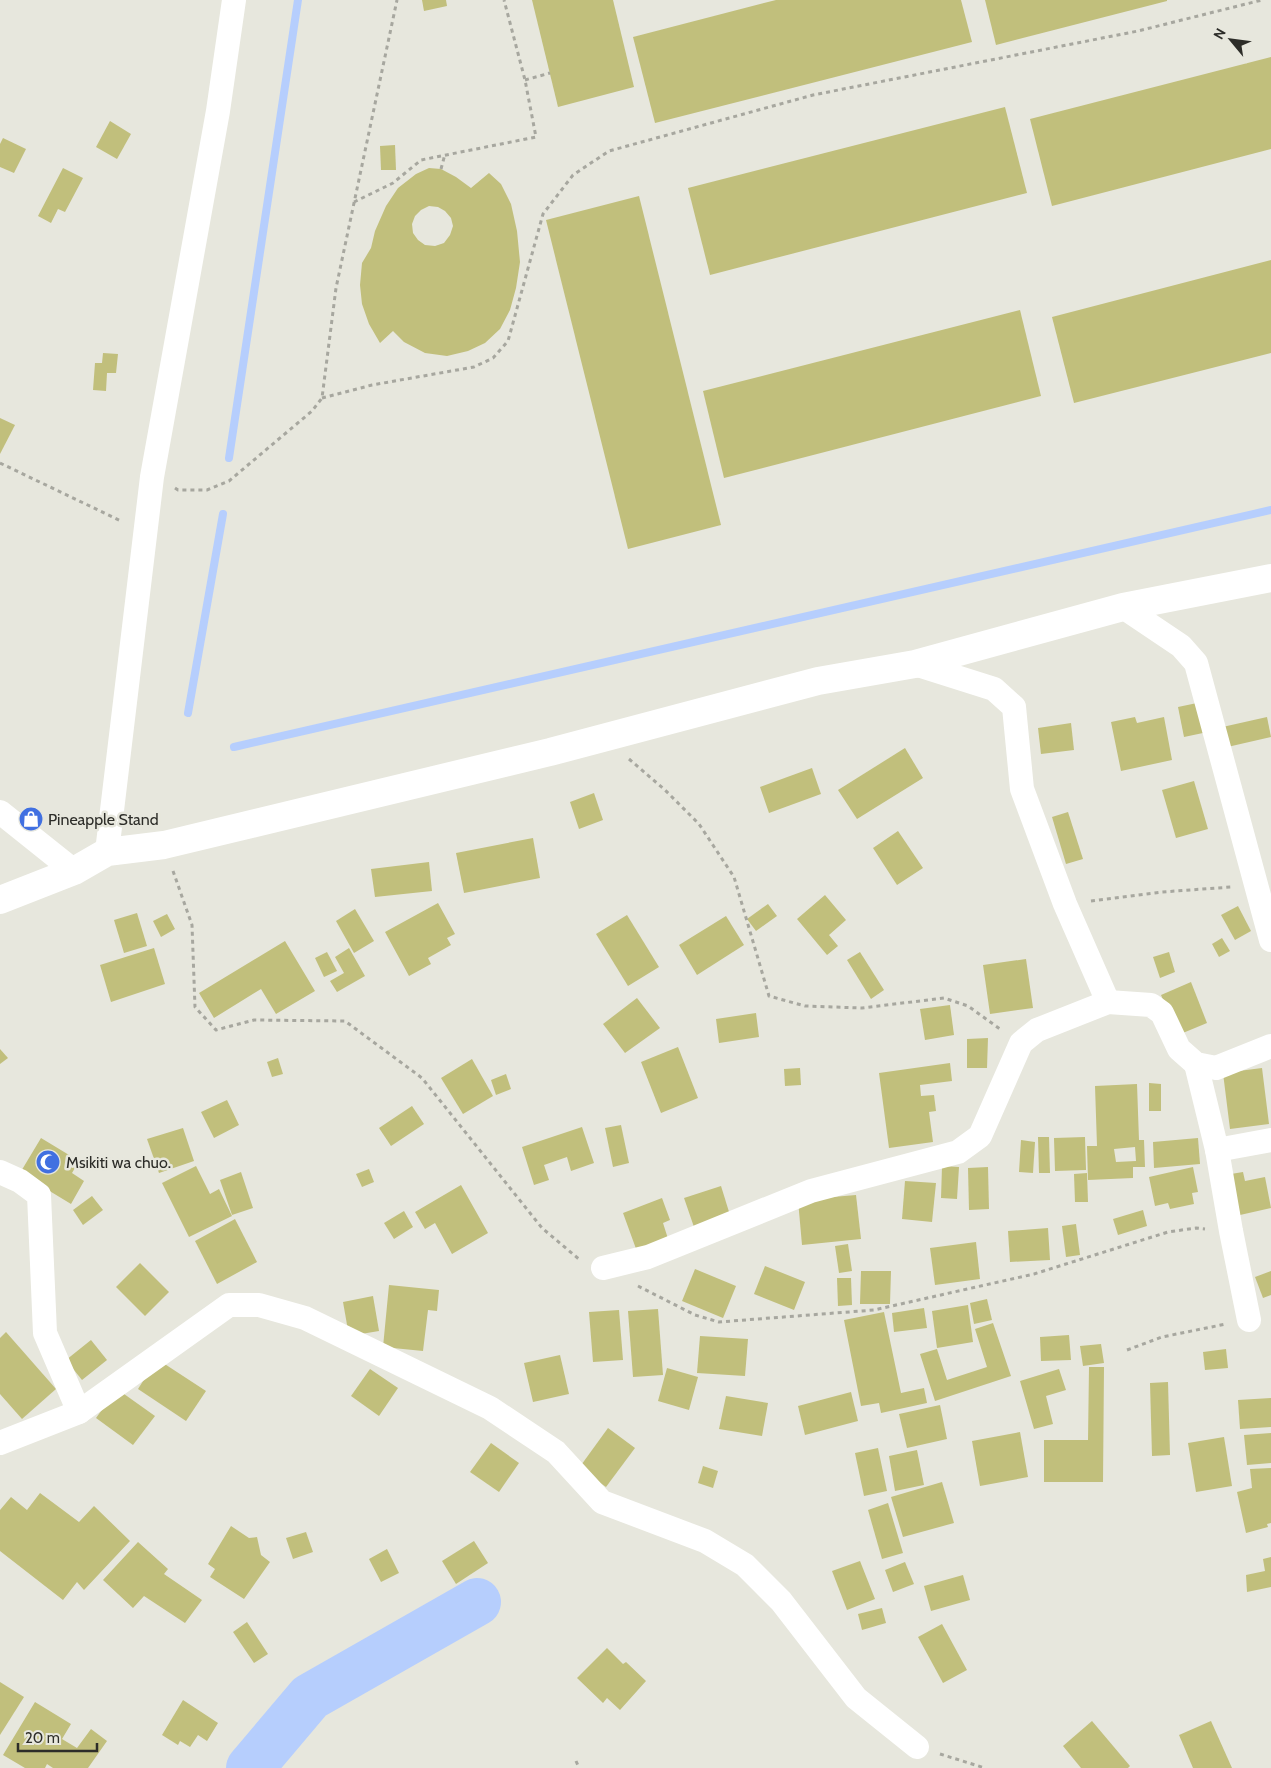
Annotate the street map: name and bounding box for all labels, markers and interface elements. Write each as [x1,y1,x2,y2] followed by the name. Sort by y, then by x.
[1206,15,1256,65] north arrow
[1209,25,1230,42] text: N
[18,806,44,832] shop icon: Pineapple Stand
[48,810,159,829] place label: Pineapple Stand
[35,1149,61,1175] mosque icon: Msikiti wa chuo.
[66,1153,171,1172] place label: Msikiti wa chuo.
[18,1720,96,1752] scale bar
[25,1729,60,1747] text: 20 m

